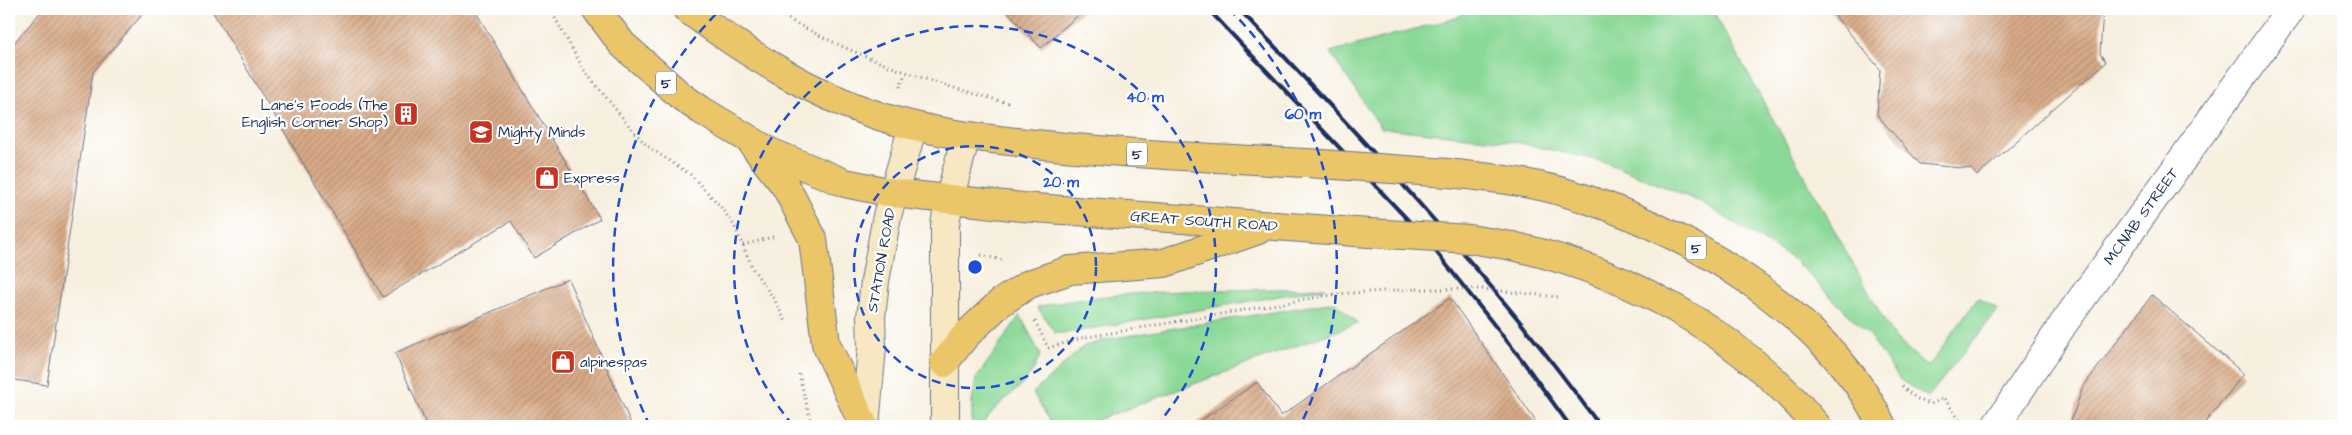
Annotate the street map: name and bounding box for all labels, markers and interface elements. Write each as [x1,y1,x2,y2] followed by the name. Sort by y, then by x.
[656,72,676,95] road number: 5
[1126,87,1164,108] text: 40 m
[242,95,388,134] place label: Lane's Foods (The English Corner Shop)
[393,101,419,127] building icon: Lane's Foods (The English Corner Shop)
[1285,104,1322,125] text: 60 m
[468,119,494,145] school or university icon: Mighty Minds
[498,122,586,144] place label: Mighty Minds
[1127,142,1147,166] road number: 5
[2099,163,2184,269] street label: MCNAB STREET
[534,165,560,191] shop icon: Express
[564,168,620,189] place label: Express
[1042,172,1079,193] text: 20 m
[862,206,901,314] street label: STATION ROAD
[1130,206,1279,237] street label: GREAT SOUTH ROAD
[1686,237,1706,260] road number: 5
[966,258,984,276] centre of rings
[550,349,576,375] shop icon: alpinespas
[580,352,648,373] place label: alpinespas

